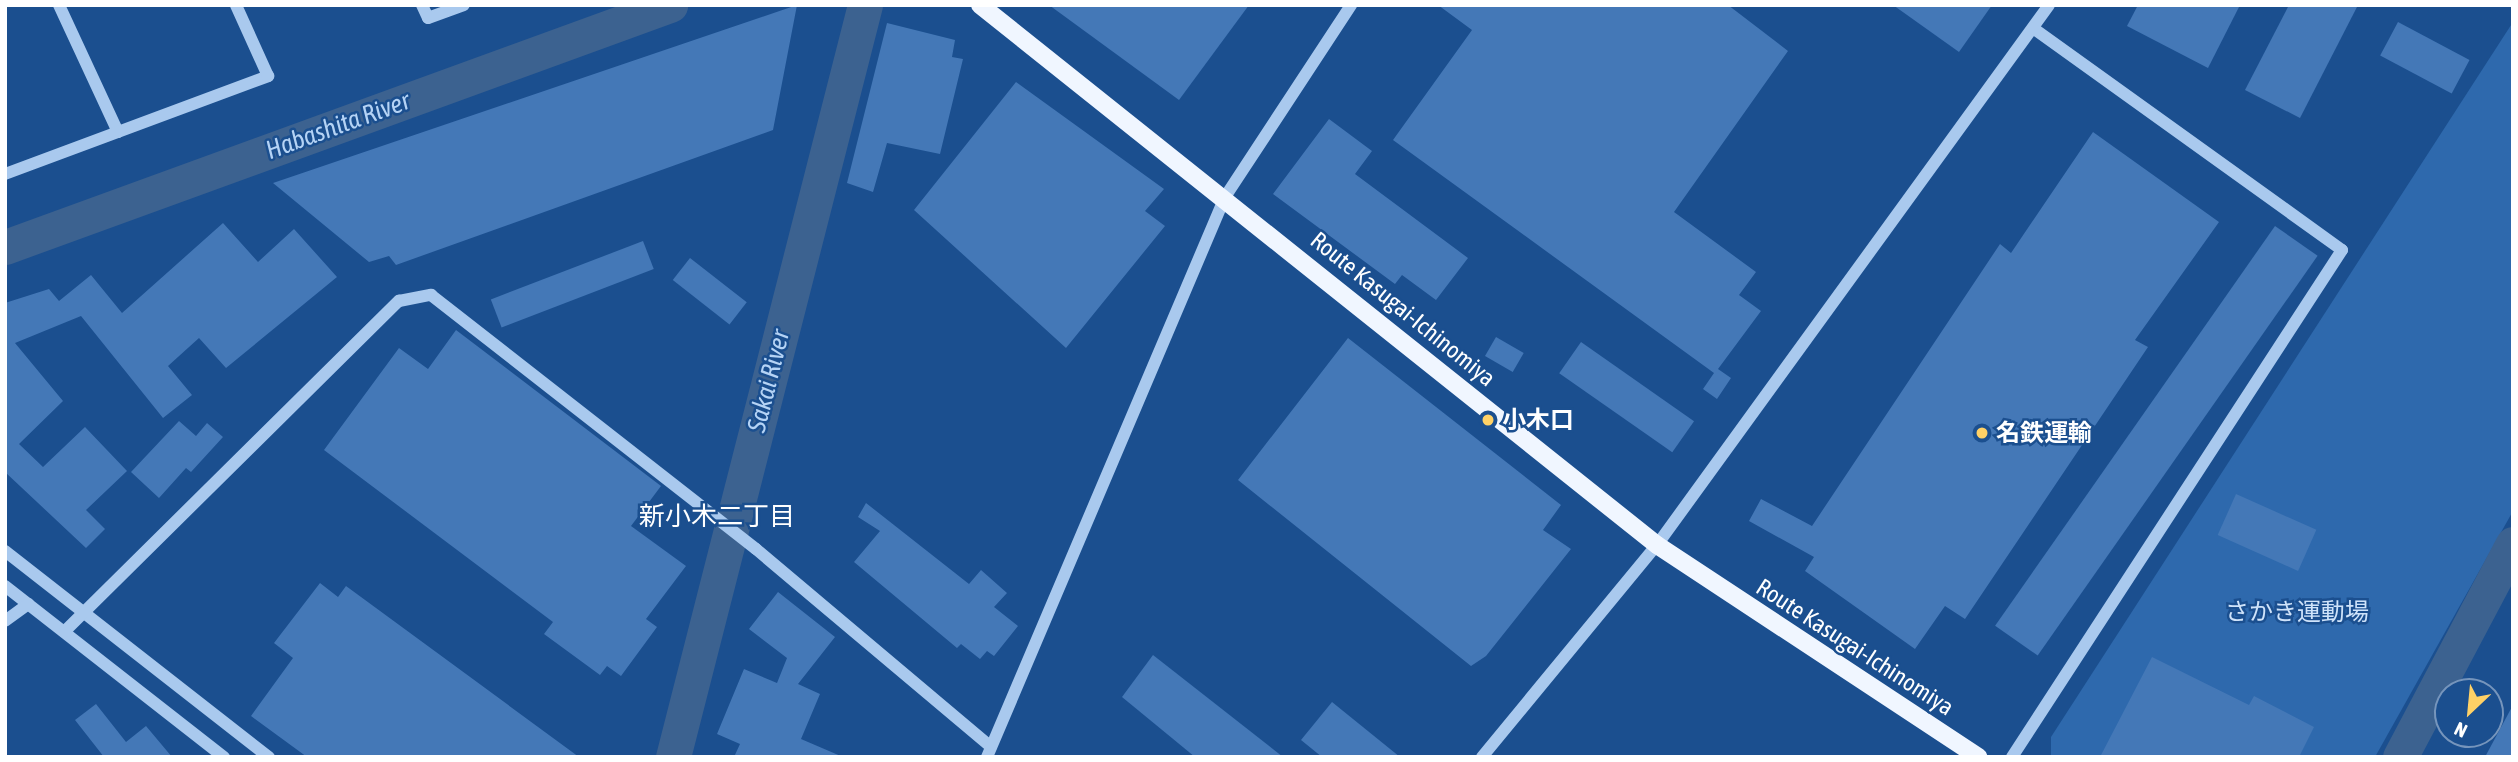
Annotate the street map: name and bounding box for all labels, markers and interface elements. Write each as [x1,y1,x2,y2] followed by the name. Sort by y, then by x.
[262,85,414,167] water label: Habashita River
[1305,226,1501,392] street label: Route Kasugai-Ichinomiya
[741,327,797,435] water label: Sakai River
[1502,406,1574,434] place label: 小木口
[1480,412,1496,428] marker: 小木口
[1996,419,2092,447] place label: 名鉄運輸
[1974,425,1990,441] marker: 名鉄運輸
[639,501,795,533] district label: 新小木二丁目
[1751,572,1959,722] street label: Route Kasugai-Ichinomiya
[2225,598,2369,626] park label: さかき運動場
[2434,678,2504,748] north arrow
[2451,718,2471,742] text: N

